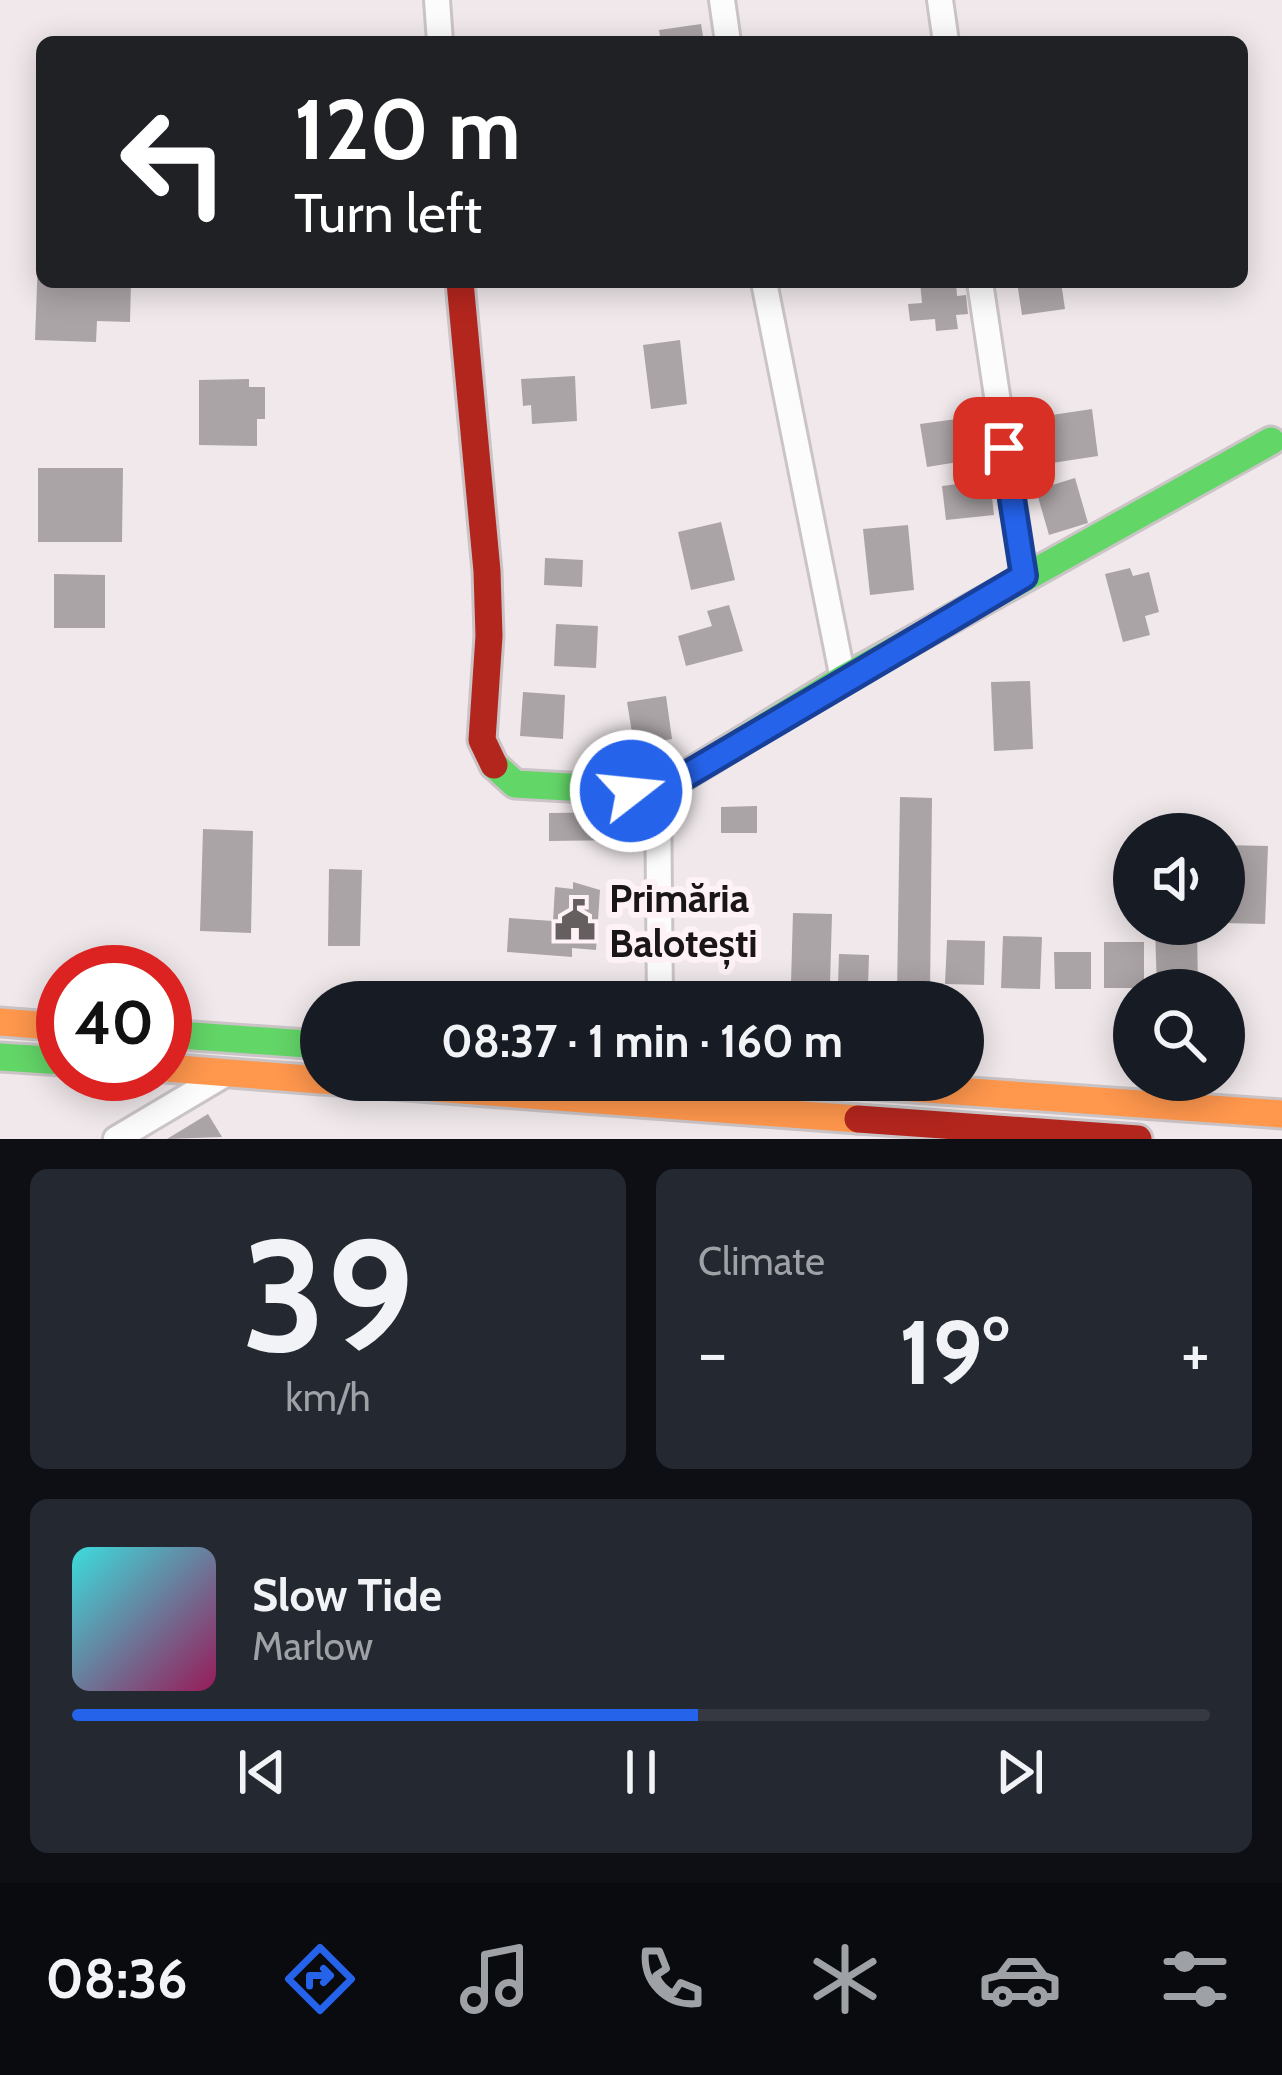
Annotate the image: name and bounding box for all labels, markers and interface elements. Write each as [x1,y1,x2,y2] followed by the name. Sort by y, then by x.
[294,78,521,180] text: 120 m
[96,84,252,240] icon: left
[294,180,482,246] text: Turn left
[953,397,1055,499] pin
[971,415,1037,481] icon: arrive
[568,728,694,854] position arrow
[1113,813,1245,1101] map controls
[1113,813,1245,945] button: sound
[609,874,758,969] place label: Primăria Balotești
[552,897,598,943] public building icon: Primăria Balotești
[36,945,192,1101] speed limit sign: 40
[1113,969,1245,1101] button: search
[441,1014,843,1068] text: 08:37 · 1 min · 160 m
[242,1200,414,1390] text: 39
[698,1237,825,1285] text: Climate
[899,1297,1009,1407] text: 19°
[698,1312,727,1393] text: −
[1181,1312,1210,1393] text: +
[285,1373,371,1421] text: km/h
[252,1568,442,1622] text: Slow Tide
[252,1622,373,1670] text: Marlow
[229,1739,295,1805] icon: previous
[608,1739,674,1805] icon: pause
[987,1739,1053,1805] icon: next
[278,1937,362,2021] icon: directions
[453,1937,537,2021] icon: music
[628,1937,712,2021] icon: phone
[803,1937,887,2021] icon: climate
[978,1937,1062,2021] icon: car
[1153,1937,1237,2021] icon: filters
[45,1946,188,2012] text: 08:36

